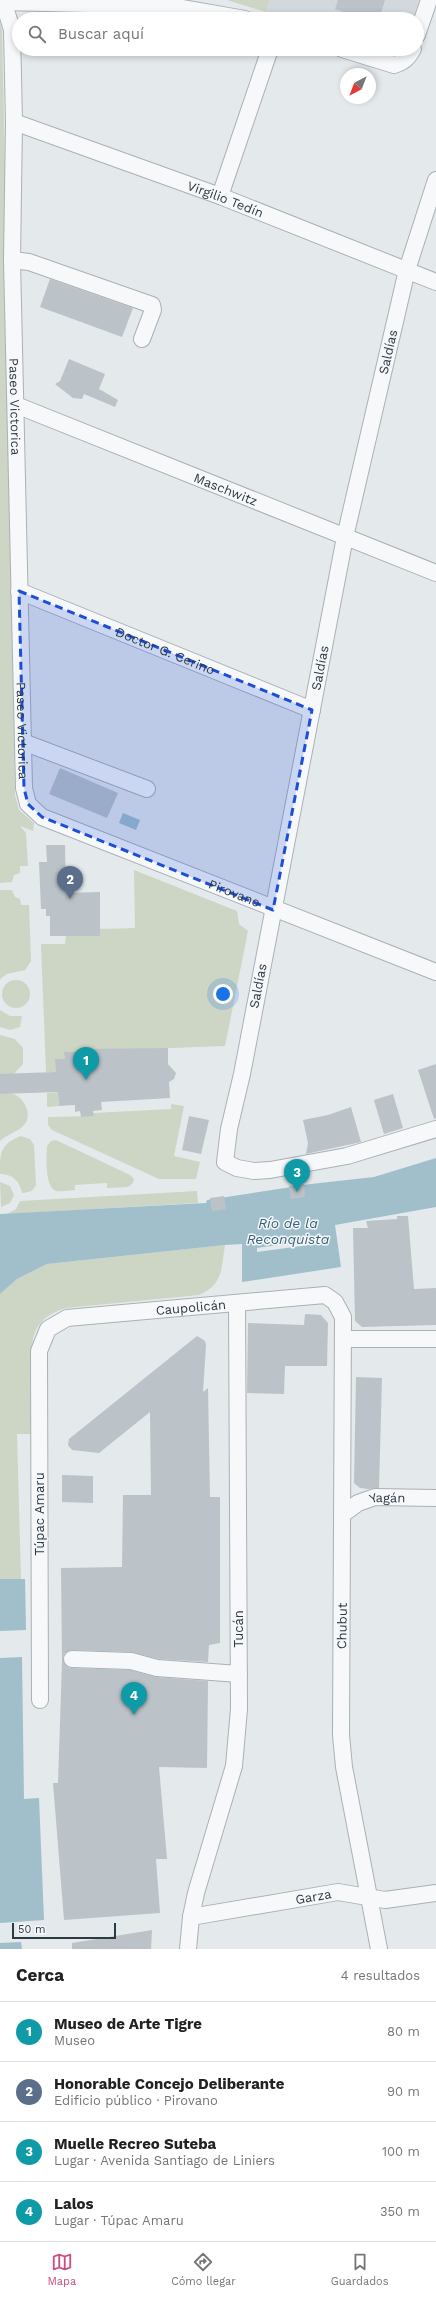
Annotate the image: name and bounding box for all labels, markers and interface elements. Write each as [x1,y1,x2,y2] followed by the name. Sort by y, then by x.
[12,12,424,56] search box
[26,23,48,45] icon: search
[58,25,144,43] text: Buscar aquí
[340,68,376,104] north arrow
[185,177,266,220] street label: Virgilio Tedín
[376,328,400,376] street label: Saldías
[7,358,24,456] street label: Paseo Victorica
[192,469,260,508] street label: Maschwitz
[114,624,217,677] street label: Doctor G. Cerino
[308,644,332,692] street label: Saldías
[14,682,31,780] street label: Paseo Victorica
[57,866,83,899] pin: 2
[207,876,263,910] street label: Pirovano
[246,962,270,1010] street label: Saldías
[213,984,233,1004] your location
[73,1047,99,1080] pin: 1
[284,1159,310,1192] pin: 3
[247,1215,330,1247] water label: Río de la Reconquista
[155,1296,227,1318] street label: Caupolicán
[32,1472,47,1556] street label: Túpac Amaru
[367,1489,405,1506] street label: Yagán
[334,1602,350,1649] street label: Chubut
[231,1610,246,1648] street label: Tucán
[121,1682,147,1715] pin: 4
[294,1886,333,1907] street label: Garza
[12,1921,116,1940] scale bar
[18,1923,45,1936] text: 50 m
[16,1965,64,1985] text: Cerca
[341,1968,420,1983] text: 4 resultados
[54,2015,202,2033] text: Museo de Arte Tigre
[26,2024,32,2039] text: 1
[387,2024,420,2039] text: 80 m
[54,2033,95,2048] text: Museo
[54,2075,284,2093] text: Honorable Concejo Deliberante
[25,2084,33,2099] text: 2
[387,2084,420,2099] text: 90 m
[54,2093,218,2108] text: Edificio público · Pirovano
[54,2135,216,2153] text: Muelle Recreo Suteba
[25,2144,33,2159] text: 3
[382,2144,420,2159] text: 100 m
[54,2153,275,2168] text: Lugar · Avenida Santiago de Liniers
[54,2195,94,2213] text: Lalos
[25,2204,33,2219] text: 4
[380,2204,420,2219] text: 350 m
[54,2213,184,2228] text: Lugar · Túpac Amaru
[47,2251,76,2288] tab: Mapa
[171,2251,236,2288] tab: Cómo llegar
[331,2251,388,2288] tab: Guardados

